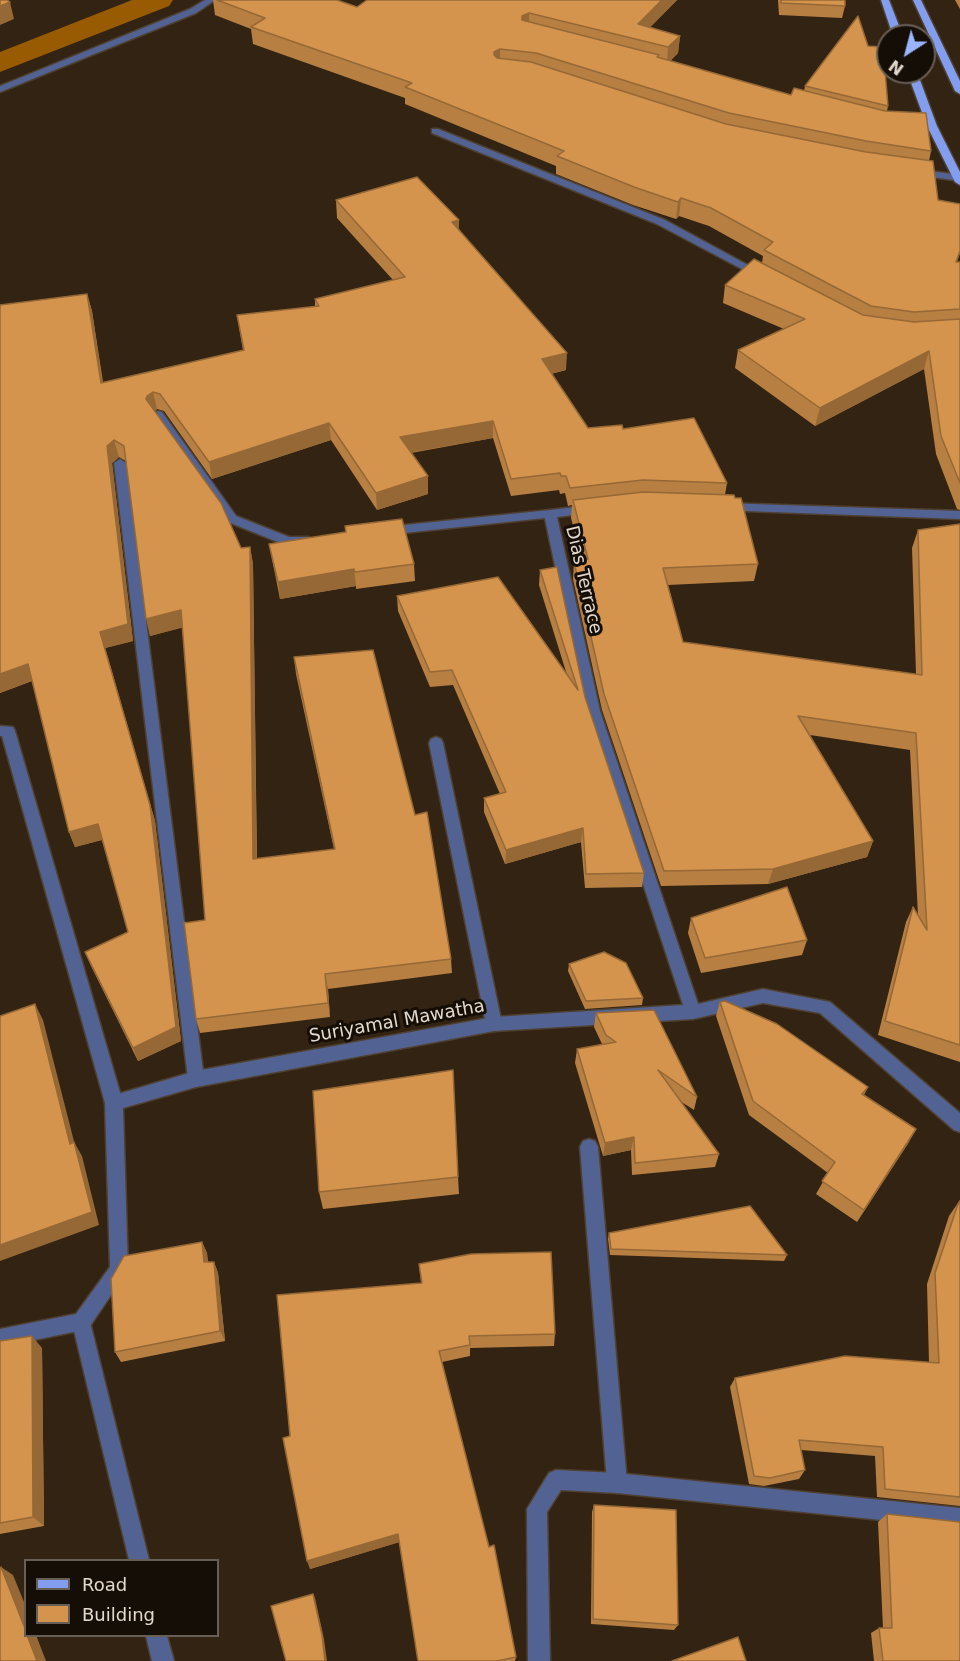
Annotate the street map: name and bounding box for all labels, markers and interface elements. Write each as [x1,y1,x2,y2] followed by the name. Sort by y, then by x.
[876,24,936,84] north arrow
[885,56,907,79] text: N
[560,524,606,636] street label: Dias Terrace
[307,996,487,1048] street label: Suriyamal Mawatha
[24,1559,219,1637] legend
[82,1574,127,1595] text: Road
[82,1604,155,1625] text: Building

